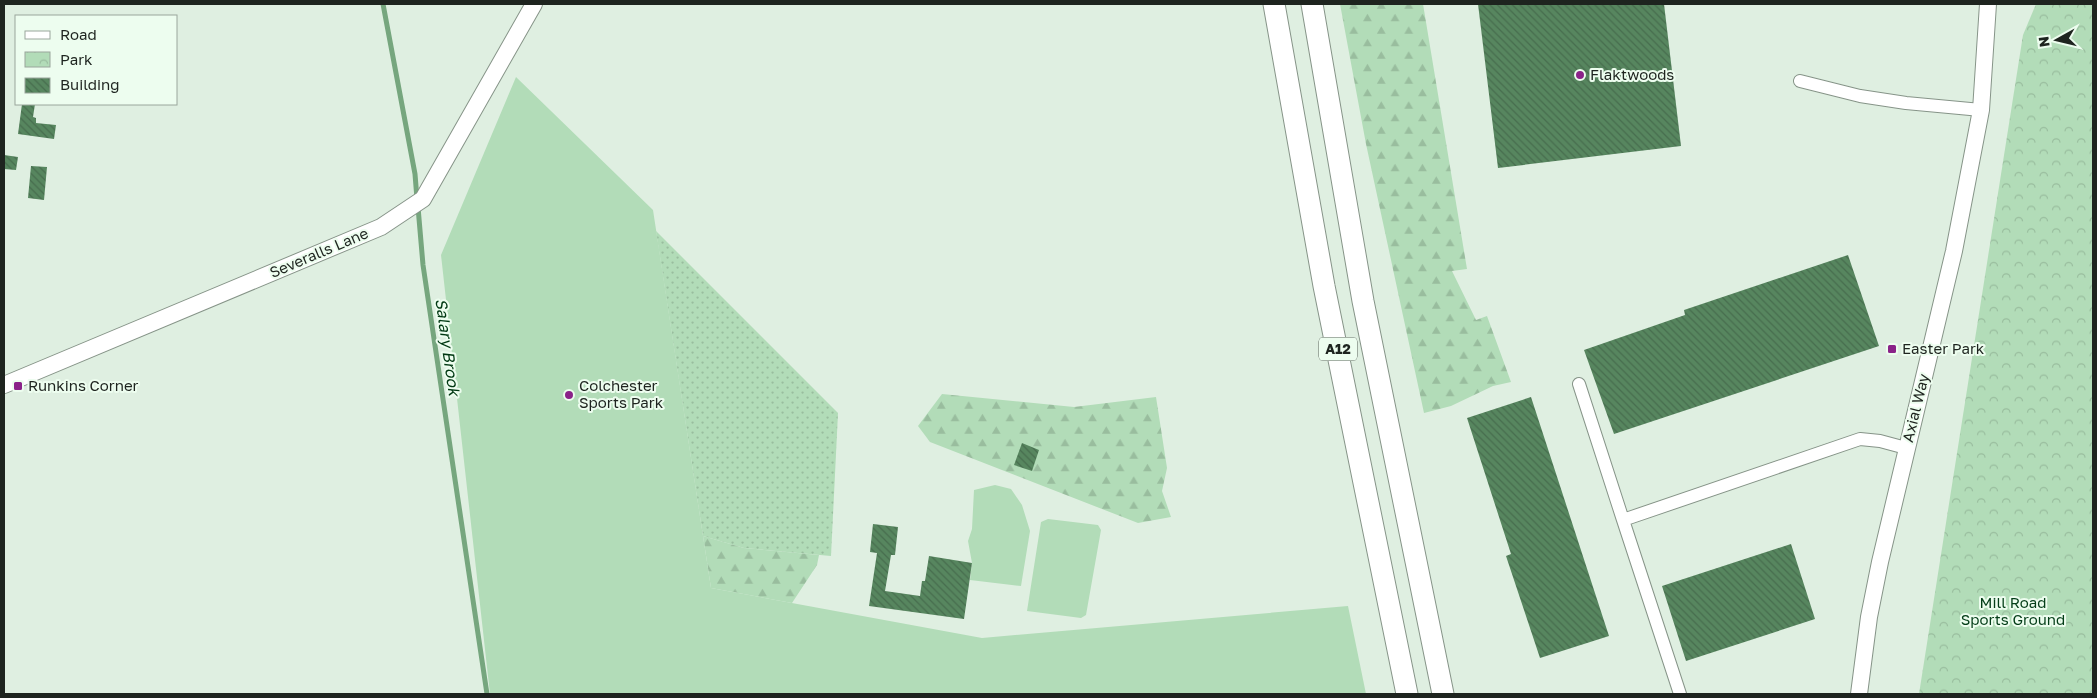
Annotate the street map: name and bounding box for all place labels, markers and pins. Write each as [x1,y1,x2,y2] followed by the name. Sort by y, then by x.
[1590,65,1674,83] place label: Flaktwoods
[1574,69,1586,81] marker: Flaktwoods
[1902,339,1985,357] place label: Easter Park
[1886,343,1898,355] marker: Easter Park
[28,376,139,394] place label: Runkins Corner
[579,376,664,411] place label: Colchester Sports Park
[12,380,24,392] marker: Runkins Corner
[563,389,575,401] marker: Colchester Sports Park

